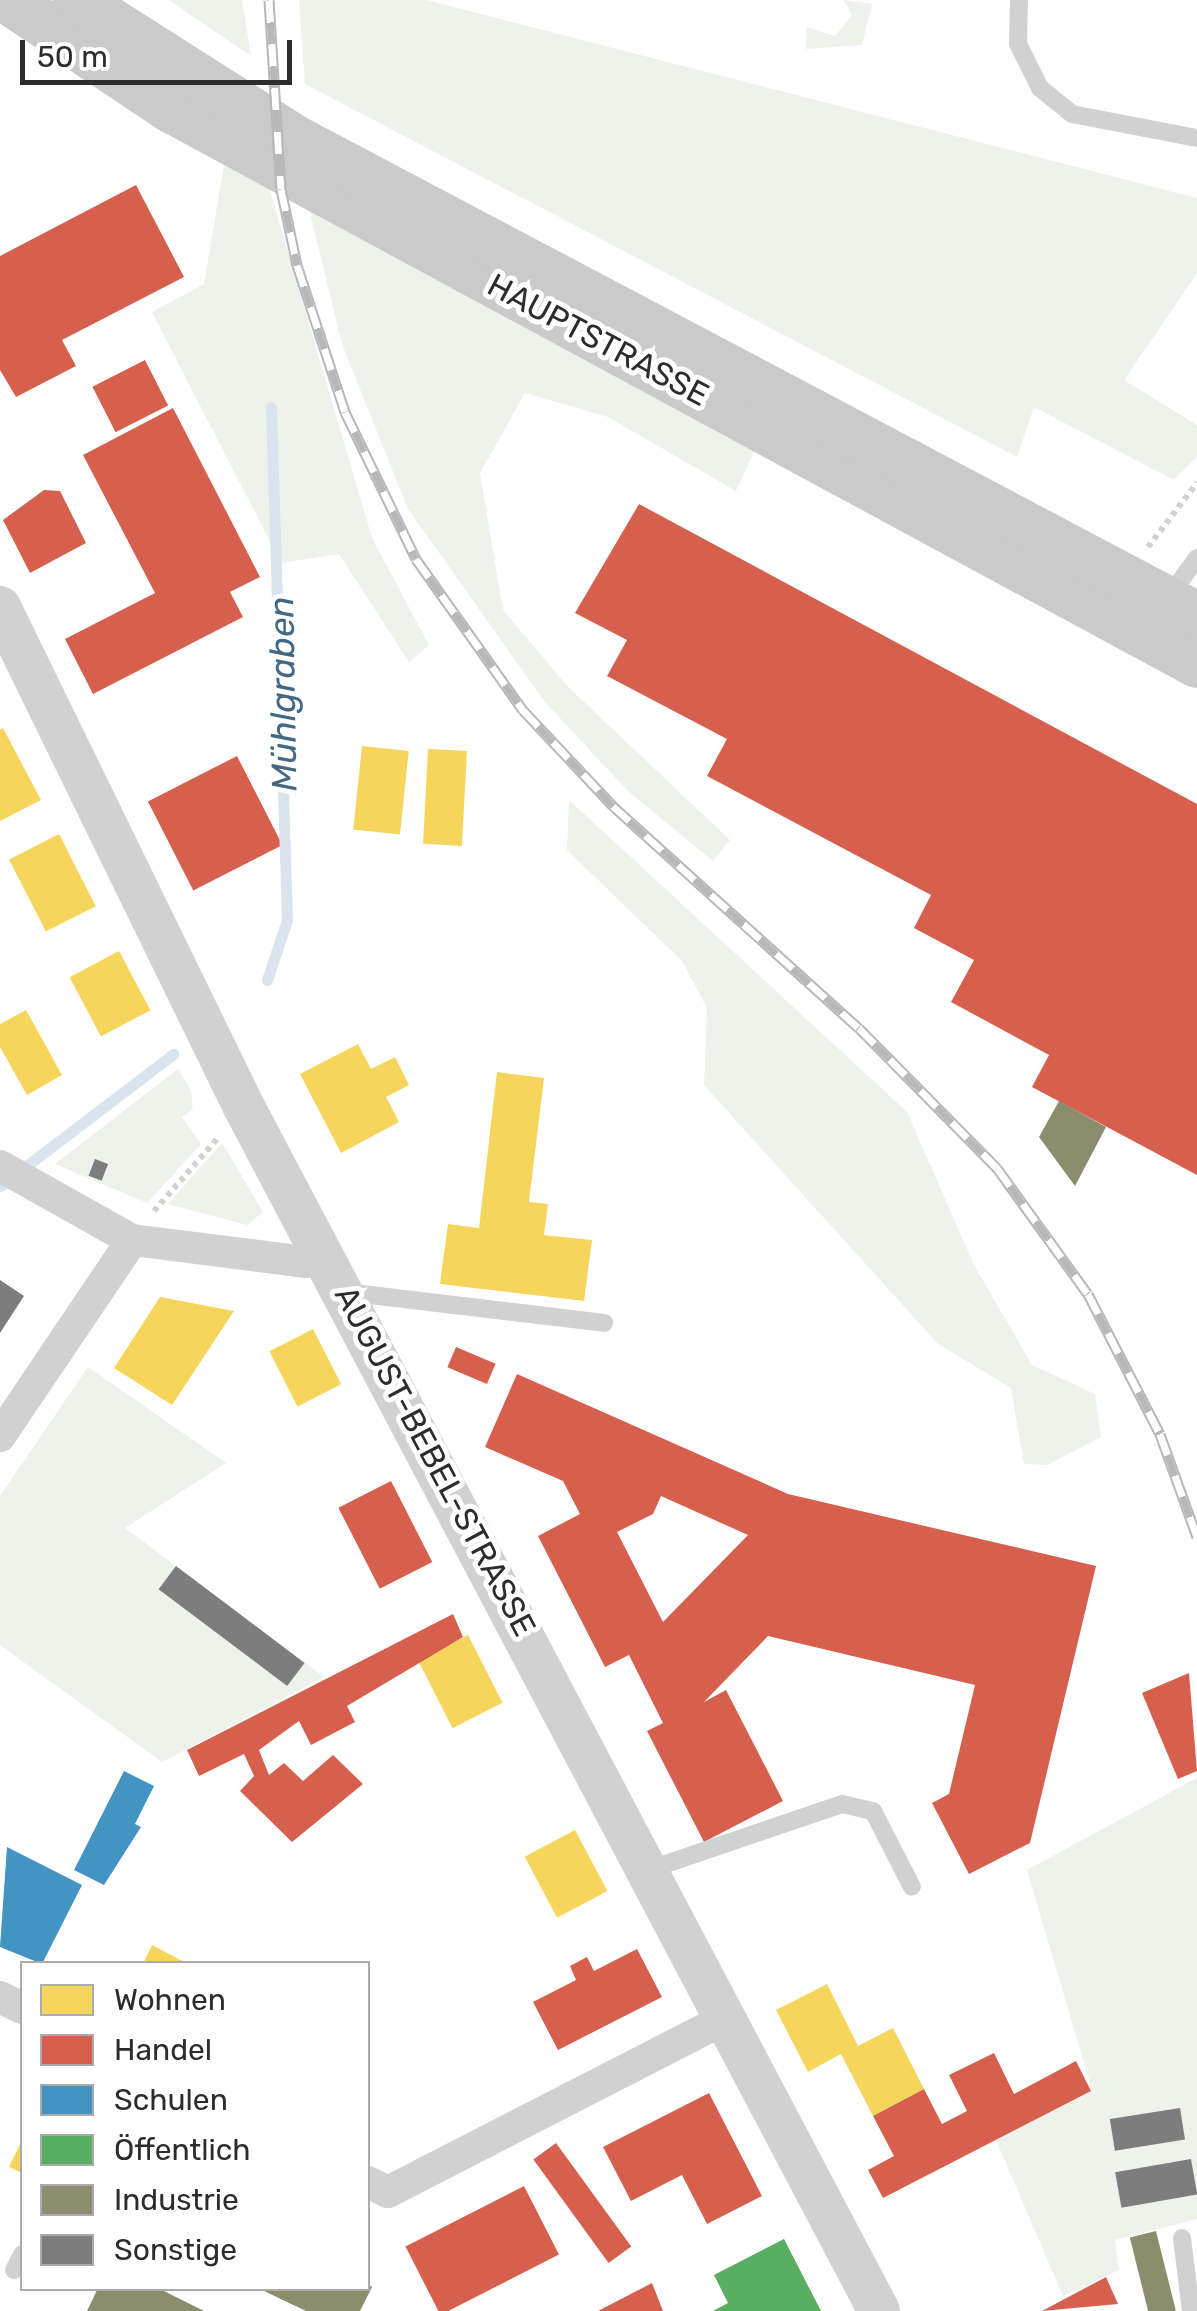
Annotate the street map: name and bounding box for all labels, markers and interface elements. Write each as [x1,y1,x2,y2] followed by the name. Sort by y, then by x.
[25,20,298,82] scale bar
[37,39,108,75] text: 50 m
[481,266,715,414] street label: HAUPTSTRASSE
[260,596,306,792] water label: Mühlgraben
[326,1279,544,1643] street label: AUGUST-BEBEL-STRASSE
[20,1961,370,2291] legend
[114,1982,226,2018] text: Wohnen
[114,2032,212,2068] text: Handel
[114,2082,228,2118] text: Schulen
[114,2132,251,2168] text: Öffentlich
[114,2182,239,2218] text: Industrie
[114,2232,237,2268] text: Sonstige

